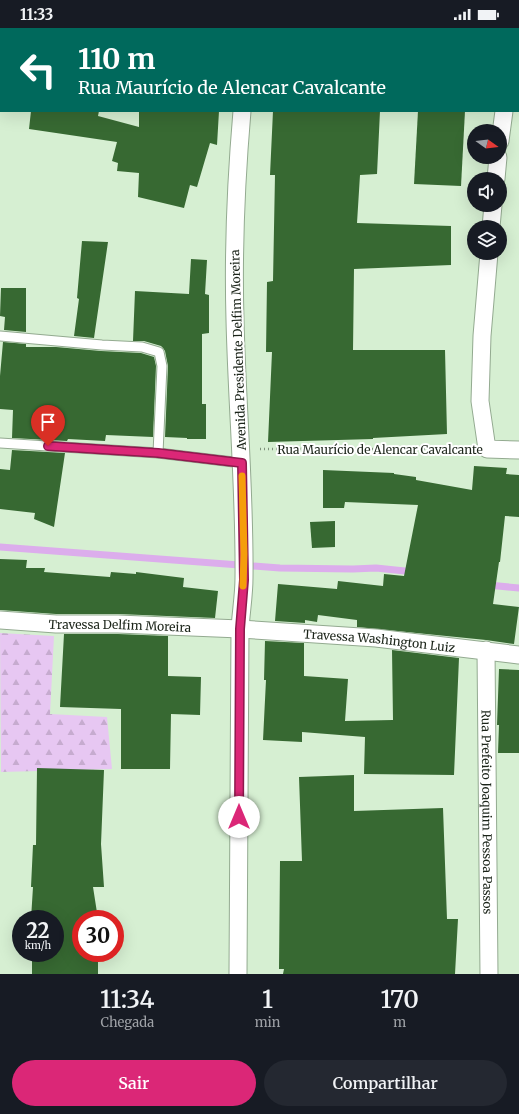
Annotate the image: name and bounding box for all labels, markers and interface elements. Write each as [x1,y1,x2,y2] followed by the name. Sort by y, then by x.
[20,5,53,24] text: 11:33
[78,41,155,77] text: 110 m
[12,44,64,96] icon: left
[78,76,386,99] text: Rua Maurício de Alencar Cavalcante
[467,124,507,164] north arrow
[467,124,507,260] map controls
[467,172,507,212] button: sound
[467,220,507,260] button: layers
[227,249,249,452] street label: Avenida Presidente Delfim Moreira
[31,405,65,446] pin
[37,411,59,433] icon: arrive
[277,442,483,457] street label: Rua Maurício de Alencar Cavalcante
[48,616,192,635] street label: Travessa Delfim Moreira
[303,626,456,655] street label: Travessa Washington Luiz
[479,710,496,915] street label: Rua Prefeito Joaquim Pessoa Passos
[218,796,260,838] position arrow
[72,910,124,962] speed limit sign: 30
[26,918,50,943] text: 22
[25,939,51,952] text: km/h
[100,984,155,1015] text: 11:34
[262,984,273,1015] text: 1
[380,984,419,1015] text: 170
[100,1014,154,1031] text: Chegada
[255,1014,280,1031] text: min
[393,1014,406,1031] text: m
[12,1060,256,1106] button: Sair
[264,1060,507,1106] button: Compartilhar

